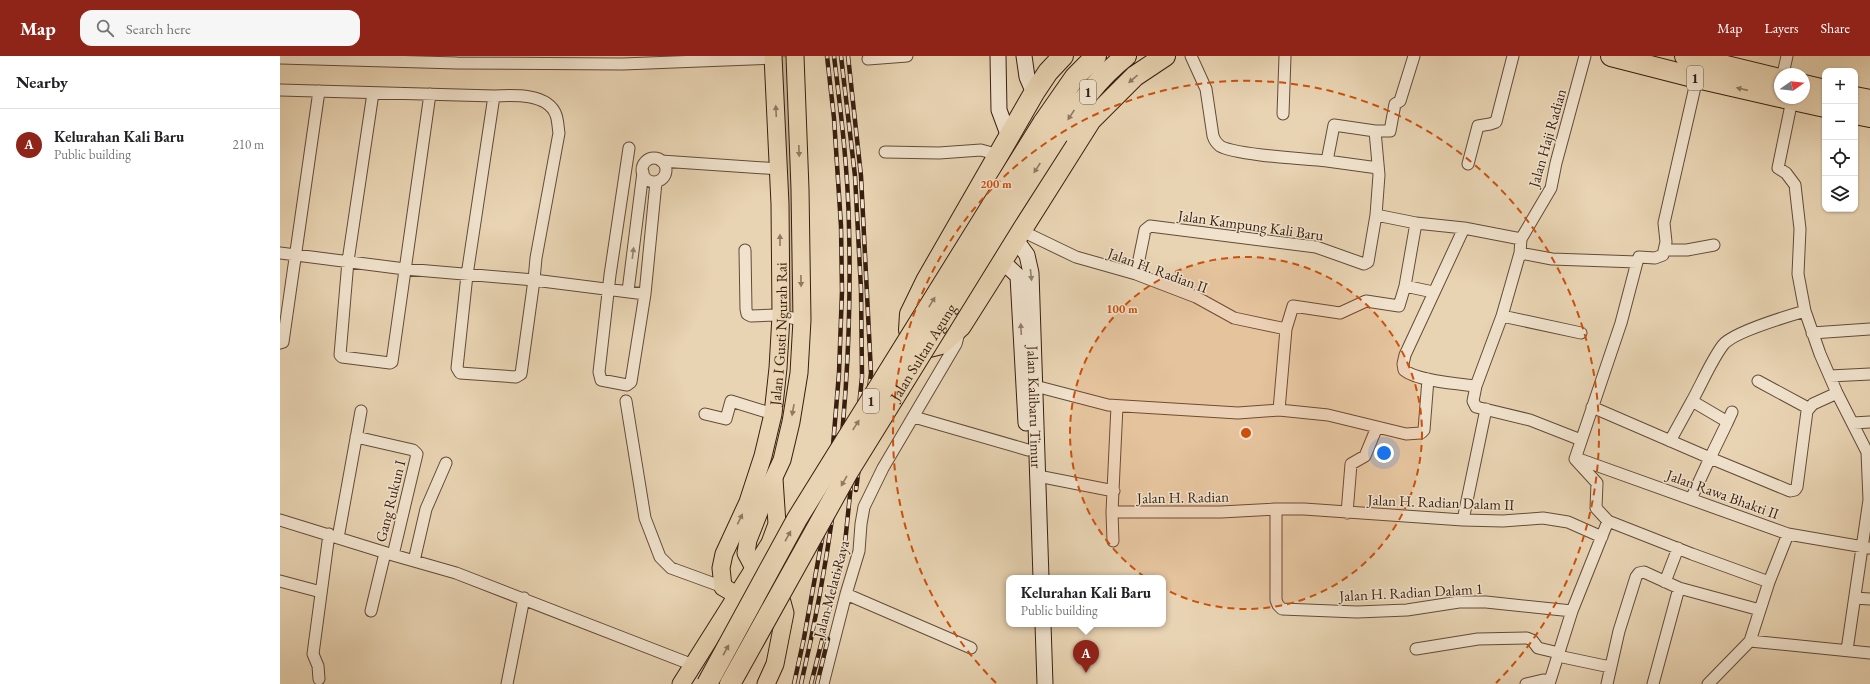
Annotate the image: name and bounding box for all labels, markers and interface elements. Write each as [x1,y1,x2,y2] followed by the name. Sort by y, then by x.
[80,10,360,46] search box
[20,16,56,41] text: Map
[94,17,116,39] icon: search
[126,19,191,38] text: Search here
[1717,19,1742,37] text: Map
[1764,19,1799,37] text: Layers
[1821,19,1850,37] text: Share
[1687,66,1703,90] road number: 1
[1774,68,1810,104] north arrow
[1822,68,1858,212] map controls
[1822,68,1858,104] button: +
[16,71,68,93] text: Nearby
[1128,74,1138,83] one-way arrow
[1080,80,1096,104] road number: 1
[1736,85,1748,91] one-way arrow
[1523,87,1570,191] street label: Jalan Haji Radian
[773,104,779,117] one-way arrow
[1822,104,1858,140] button: −
[1067,110,1075,121] one-way arrow
[54,127,184,146] text: Kelurahan Kali Baru
[24,136,34,153] text: A
[233,136,264,153] text: 210 m
[1822,140,1858,176] button: locate
[795,145,802,157] one-way arrow
[54,146,131,163] text: Public building
[1033,163,1041,173] one-way arrow
[980,176,1012,192] text: 200 m
[1822,176,1858,212] button: layers
[1175,205,1325,245] street label: Jalan Kampung Kali Baru
[777,233,783,246] one-way arrow
[1103,242,1211,297] street label: Jalan H. Radian II
[630,247,636,259] one-way arrow
[764,262,791,408] street label: Jalan I Gusti Ngurah Rai
[1027,269,1034,281] one-way arrow
[798,275,805,287] one-way arrow
[928,296,935,308] one-way arrow
[884,299,960,406] street label: Jalan Sultan Agung
[1106,301,1138,317] text: 100 m
[1018,322,1024,335] one-way arrow
[1024,343,1047,469] street label: Jalan Kalibaru Timur
[863,389,879,413] road number: 1
[790,404,796,416] one-way arrow
[852,419,860,430] one-way arrow
[1239,426,1253,440] centre of rings
[1374,443,1394,463] your location
[371,458,409,544] street label: Gang Rukun I
[1662,464,1782,523] street label: Jalan Rawa Bhakti II
[840,475,847,487] one-way arrow
[1135,487,1229,507] street label: Jalan H. Radian
[1365,490,1515,514] street label: Jalan H. Radian Dalam II
[737,513,743,524] one-way arrow
[785,530,792,542] one-way arrow
[808,538,853,642] street label: Jalan Melati Raya
[1006,575,1166,627] popup
[1337,579,1483,605] street label: Jalan H. Radian Dalam 1
[1021,583,1151,602] text: Kelurahan Kali Baru
[1021,602,1098,619] text: Public building
[1073,640,1099,673] pin: A
[723,644,729,656] one-way arrow

